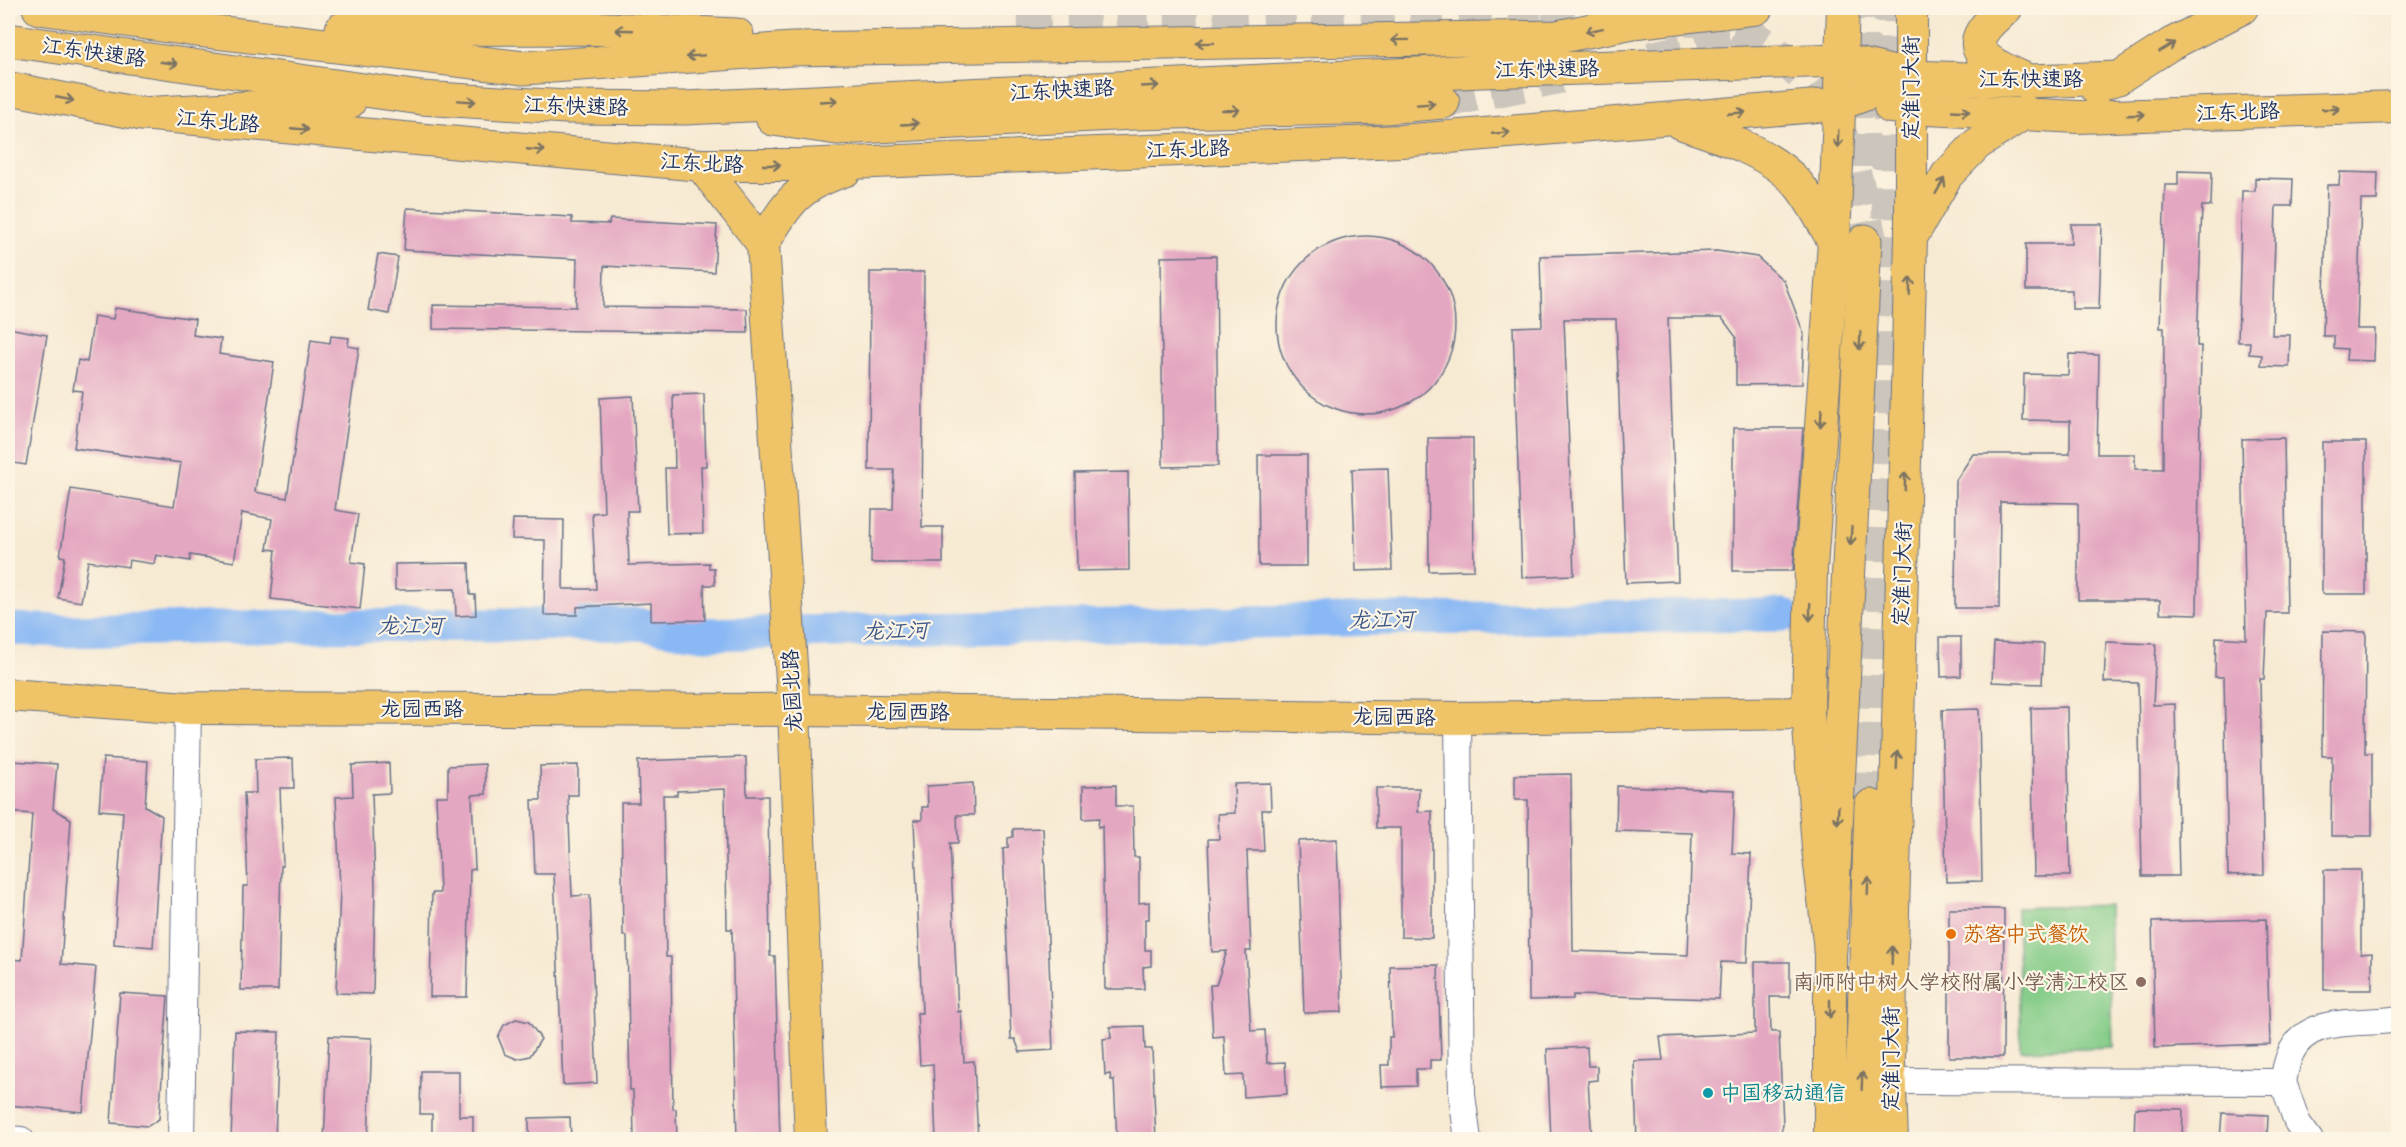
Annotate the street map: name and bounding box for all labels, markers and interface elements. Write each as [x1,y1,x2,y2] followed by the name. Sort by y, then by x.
[614,24,634,35] one-way arrow
[1585,24,1604,36] one-way arrow
[40,31,148,72] street label: 江东快速路
[1390,34,1410,46] one-way arrow
[1897,36,1924,141] street label: 定淮门大街
[1195,37,1215,48] one-way arrow
[2158,41,2175,53] one-way arrow
[686,50,706,61] one-way arrow
[1494,54,1600,83] street label: 江东快速路
[159,57,179,68] one-way arrow
[1979,65,2084,92] street label: 江东快速路
[1009,73,1115,106] street label: 江东快速路
[1140,81,1160,92] one-way arrow
[523,90,629,121] street label: 江东快速路
[55,94,74,105] one-way arrow
[456,95,476,106] one-way arrow
[819,96,839,107] one-way arrow
[2196,97,2280,126] street label: 江东北路
[1415,98,1435,109] one-way arrow
[175,103,261,138] street label: 江东北路
[2320,103,2340,115] one-way arrow
[1220,105,1240,116] one-way arrow
[1950,105,1970,116] one-way arrow
[1727,107,1747,118] one-way arrow
[2126,109,2146,121] one-way arrow
[900,118,920,129] one-way arrow
[289,123,309,134] one-way arrow
[1491,127,1510,138] one-way arrow
[1833,129,1844,149] one-way arrow
[1146,134,1230,163] street label: 江东北路
[525,145,545,156] one-way arrow
[659,147,745,178] street label: 江东北路
[762,159,782,171] one-way arrow
[1935,178,1947,195] one-way arrow
[1904,277,1916,297] one-way arrow
[1855,331,1866,351] one-way arrow
[1816,407,1827,427] one-way arrow
[1899,472,1910,492] one-way arrow
[1886,521,1917,627] street label: 定淮门大街
[1846,526,1857,546] one-way arrow
[1804,602,1816,622] one-way arrow
[1348,604,1417,634] water label: 龙江河
[377,611,446,639] water label: 龙江河
[862,615,931,645] water label: 龙江河
[776,648,807,734] street label: 龙园北路
[380,695,464,722] street label: 龙园西路
[866,697,950,726] street label: 龙园西路
[1352,702,1436,731] street label: 龙园西路
[1892,751,1903,771] one-way arrow
[1832,804,1843,824] one-way arrow
[1862,877,1874,897] one-way arrow
[1963,920,2089,947] place label: 苏客中式餐饮
[1944,927,1958,941] marker: 苏客中式餐饮
[1886,946,1898,966] one-way arrow
[1793,968,2129,995] place label: 南师附中树人学校附属小学清江校区
[2134,975,2148,989] marker: 南师附中树人学校附属小学清江校区
[1824,998,1836,1018] one-way arrow
[1877,1007,1904,1112] street label: 定淮门大街
[1856,1072,1868,1092] one-way arrow
[1720,1079,1846,1106] place label: 中国移动通信
[1701,1086,1715,1100] marker: 中国移动通信

